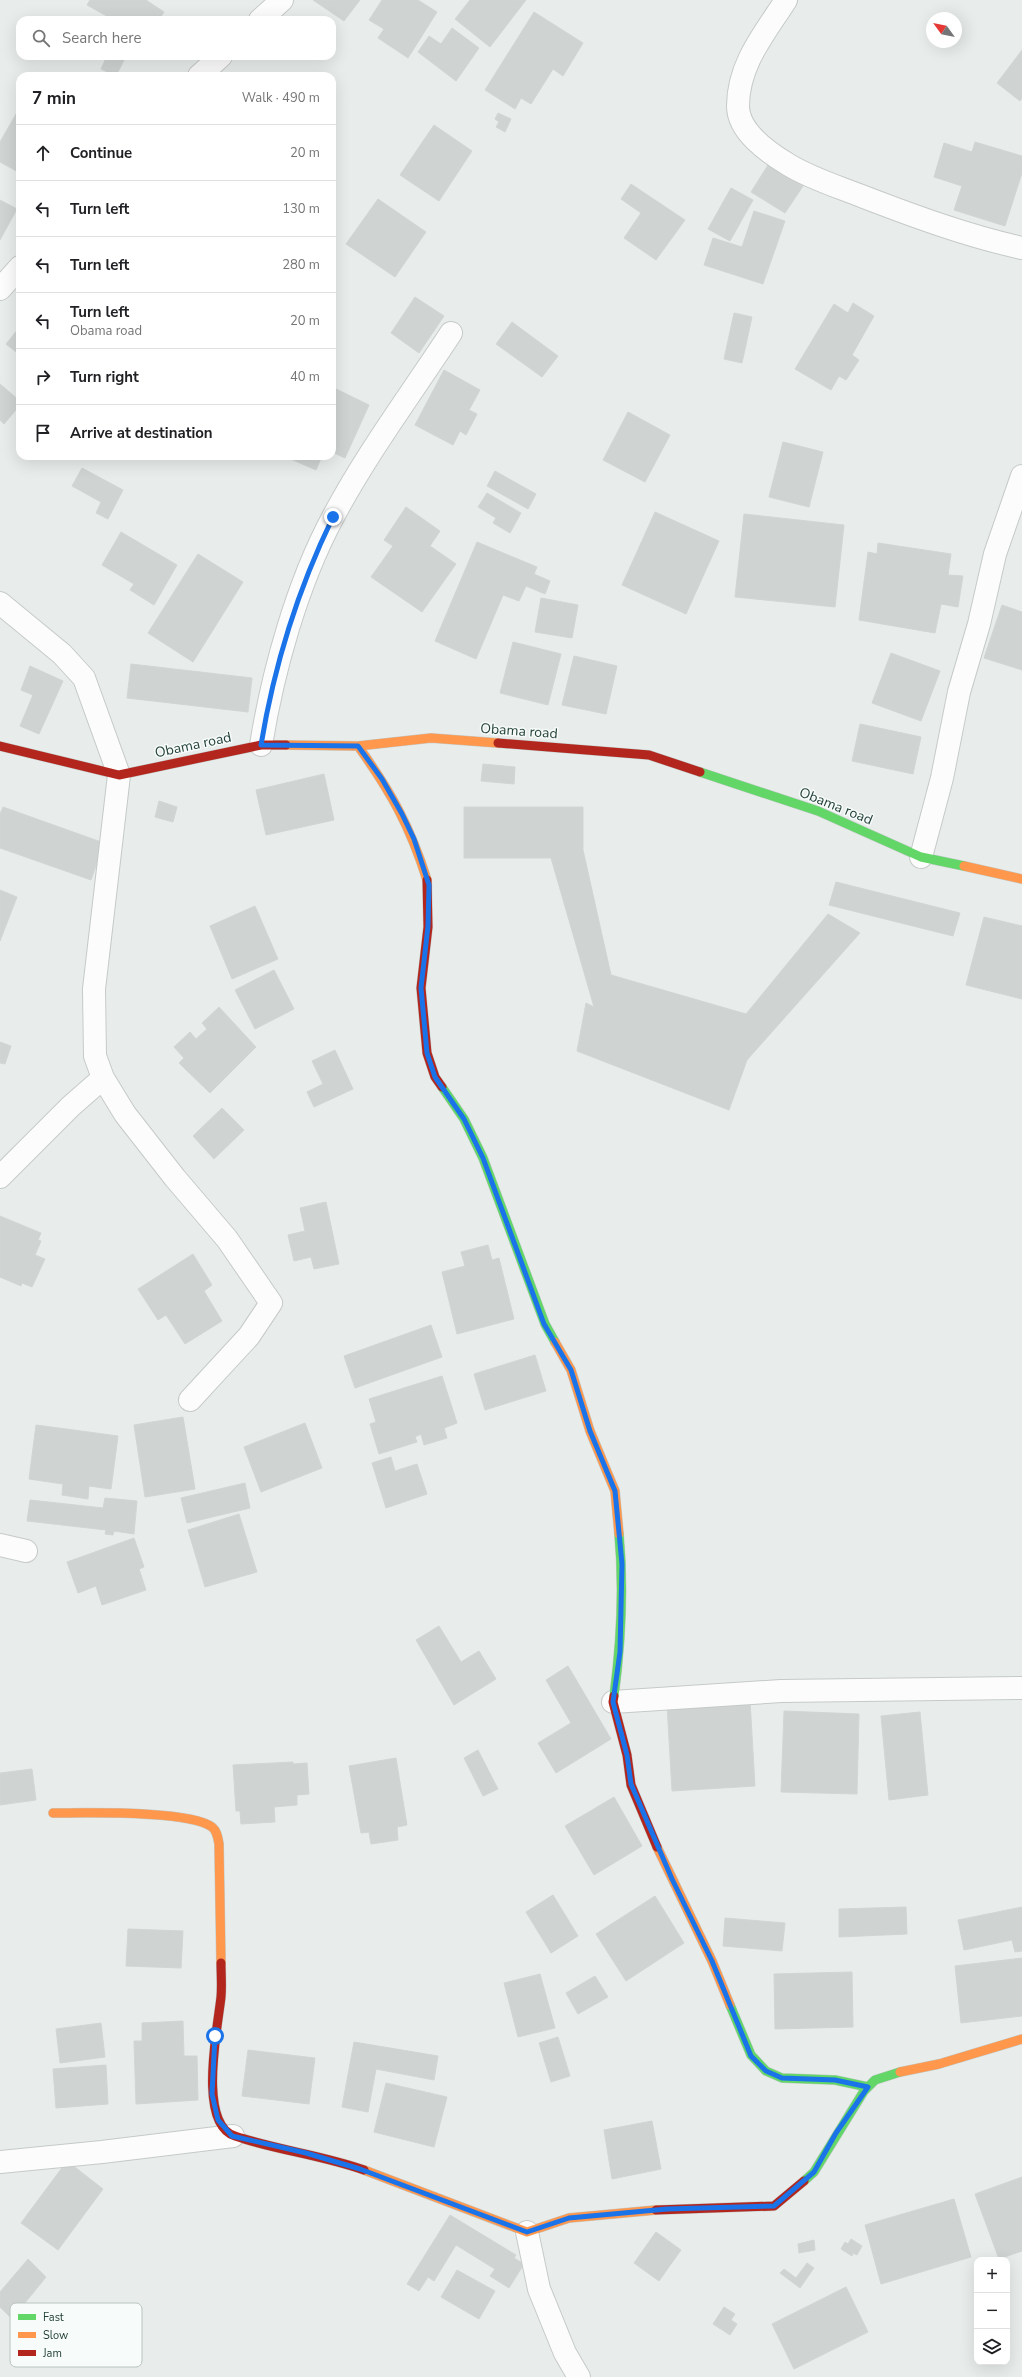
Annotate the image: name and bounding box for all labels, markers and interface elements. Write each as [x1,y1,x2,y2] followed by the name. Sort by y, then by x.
[926,12,962,48] north arrow
[16,16,336,60] search box
[30,27,52,49] icon: search
[62,28,142,48] text: Search here
[32,87,76,110] text: 7 min
[242,89,320,107] text: Walk · 490 m
[32,142,54,164] icon: ahead
[70,143,132,163] text: Continue
[290,144,320,162] text: 20 m
[32,198,54,220] icon: left
[70,199,129,219] text: Turn left
[282,200,320,218] text: 130 m
[32,254,54,276] icon: left
[70,255,129,275] text: Turn left
[282,256,320,274] text: 280 m
[70,302,129,322] text: Turn left
[32,310,54,332] icon: left
[290,312,320,330] text: 20 m
[70,322,142,340] text: Obama road
[32,366,54,388] icon: right
[70,367,139,387] text: Turn right
[290,368,320,386] text: 40 m
[32,422,54,444] icon: arrive
[70,423,213,443] text: Arrive at destination
[324,508,342,526] route end
[480,719,558,743] street label: Obama road
[153,728,233,762] street label: Obama road
[796,783,876,829] street label: Obama road
[206,2027,224,2045] route start
[974,2257,1010,2365] map controls
[974,2257,1010,2293] button: +
[974,2293,1010,2329] button: −
[10,2303,142,2367] legend
[43,2310,64,2325] text: Fast
[43,2328,68,2343] text: Slow
[974,2329,1010,2365] button: layers
[42,2346,62,2361] text: Jam

